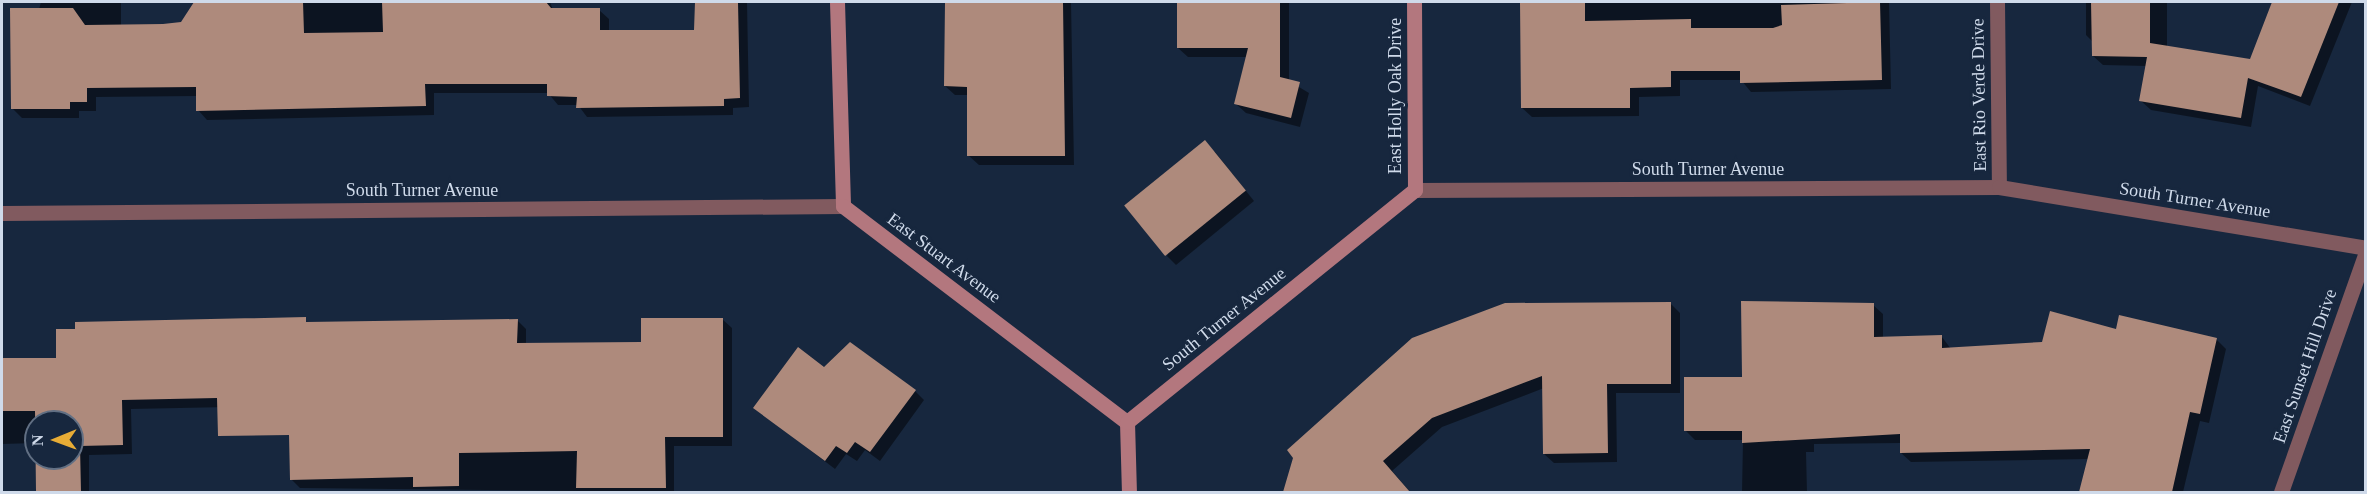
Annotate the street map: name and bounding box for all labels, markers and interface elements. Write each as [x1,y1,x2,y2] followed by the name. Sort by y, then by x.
[1384,18,1406,174] street label: East Holly Oak Drive
[1967,18,1991,172] street label: East Rio Verde Drive
[1631,158,1785,180] street label: South Turner Avenue
[2117,177,2273,223] street label: South Turner Avenue
[345,179,499,201] street label: South Turner Avenue
[883,208,1005,308] street label: East Stuart Avenue
[1157,262,1291,376] street label: South Turner Avenue
[2269,286,2341,446] street label: East Sunset Hill Drive
[24,410,84,470] north arrow
[29,434,46,446] text: N

